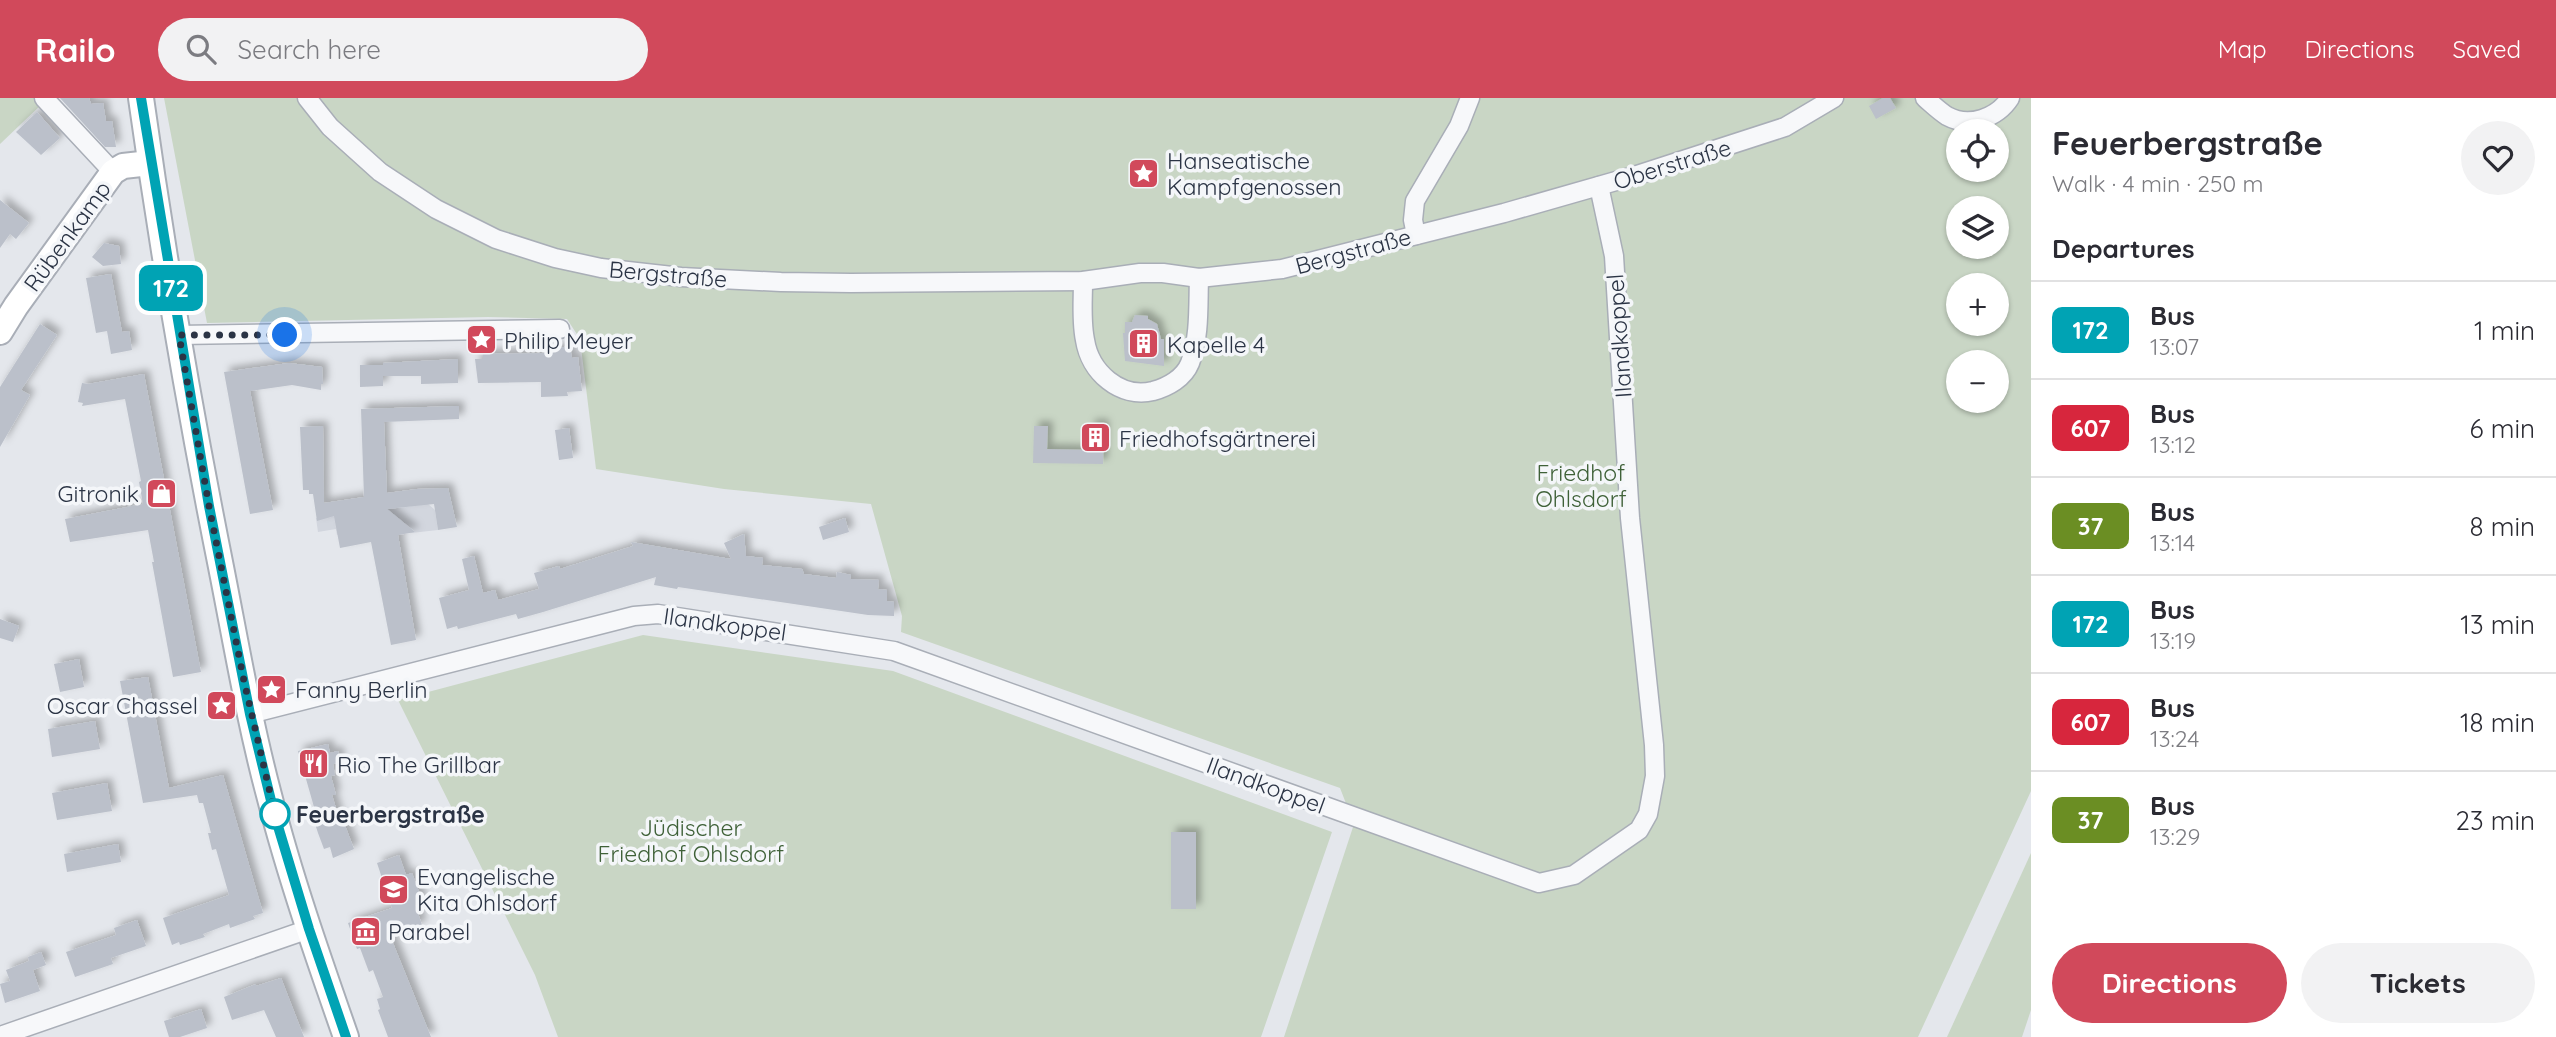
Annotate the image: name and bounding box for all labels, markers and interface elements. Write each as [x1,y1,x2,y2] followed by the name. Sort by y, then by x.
[158,18,648,81] search box
[35,29,116,70] text: Railo
[182,30,220,68] icon: search
[238,33,381,66] text: Search here
[2218,34,2267,64] text: Map
[2305,34,2415,64] text: Directions
[2453,34,2521,64] text: Saved
[1946,119,2009,413] map controls
[1946,119,2009,182] button: locate
[2461,121,2535,195] button: heart
[2052,122,2323,163] text: Feuerbergstraße
[1610,132,1734,196] street label: Oberstraße
[1167,146,1342,201] place label: Hanseatische Kampfgenossen
[1127,156,1161,190] place icon: Hanseatische Kampfgenossen
[2052,169,2263,198] text: Walk · 4 min · 250 m
[17,175,117,297] street label: Rübenkamp
[1946,196,2009,259] button: layers
[1292,222,1414,280] street label: Bergstraße
[2052,232,2195,265] text: Departures
[608,254,728,294] street label: Bergstraße
[131,265,211,311] line badge: 172
[153,273,189,303] text: 172
[1600,273,1638,399] street label: Ilandkoppel
[1946,273,2009,336] button: +
[2150,299,2195,332] text: Bus
[2474,314,2535,347] text: 1 min
[2072,315,2109,345] text: 172
[267,317,302,352] your location
[464,323,498,357] place icon: Philip Meyer
[504,326,633,355] place label: Philip Meyer
[1127,327,1161,361] building icon: Kapelle 4
[1167,330,1265,359] place label: Kapelle 4
[2150,332,2199,361] text: 13:07
[1946,350,2009,413] button: −
[2150,397,2195,430] text: Bus
[2470,412,2535,445] text: 6 min
[2070,413,2111,443] text: 607
[1079,421,1113,455] building icon: Friedhofsgärtnerei
[1119,424,1316,453] place label: Friedhofsgärtnerei
[2150,430,2196,459] text: 13:12
[1535,458,1627,513] park label: Friedhof Ohlsdorf
[145,476,179,510] shop icon: Gitronik
[58,479,139,508] place label: Gitronik
[2150,495,2195,528] text: Bus
[2470,510,2535,543] text: 8 min
[2077,511,2104,541] text: 37
[2150,528,2195,557] text: 13:14
[2150,593,2195,626] text: Bus
[662,601,788,647] street label: Ilandkoppel
[2460,608,2535,641] text: 13 min
[2072,609,2109,639] text: 172
[2150,626,2196,655] text: 13:19
[255,672,289,706] place icon: Fanny Berlin
[295,675,428,704] place label: Fanny Berlin
[204,688,238,722] place icon: Oscar Chassel
[47,691,198,720] place label: Oscar Chassel
[2150,691,2195,724] text: Bus
[2460,706,2535,739] text: 18 min
[2070,707,2111,737] text: 607
[2150,724,2199,753] text: 13:24
[297,747,331,781] restaurant icon: Rio The Grillbar
[337,750,501,779] place label: Rio The Grillbar
[1203,750,1329,820] street label: Ilandkoppel
[2150,789,2195,822] text: Bus
[260,799,290,829] marker: Feuerbergstraße
[296,800,485,829] place label: Feuerbergstraße
[2456,804,2535,837] text: 23 min
[2077,805,2104,835] text: 37
[598,813,784,868] park label: Jüdischer Friedhof Ohlsdorf
[2150,822,2200,851] text: 13:29
[417,862,557,917] place label: Evangelische Kita Ohlsdorf
[377,872,411,906] school or university icon: Evangelische Kita Ohlsdorf
[348,914,382,948] museum icon: Parabel
[388,917,470,946] place label: Parabel
[2052,943,2287,1023] button: Directions
[2301,943,2535,1023] button: Tickets

